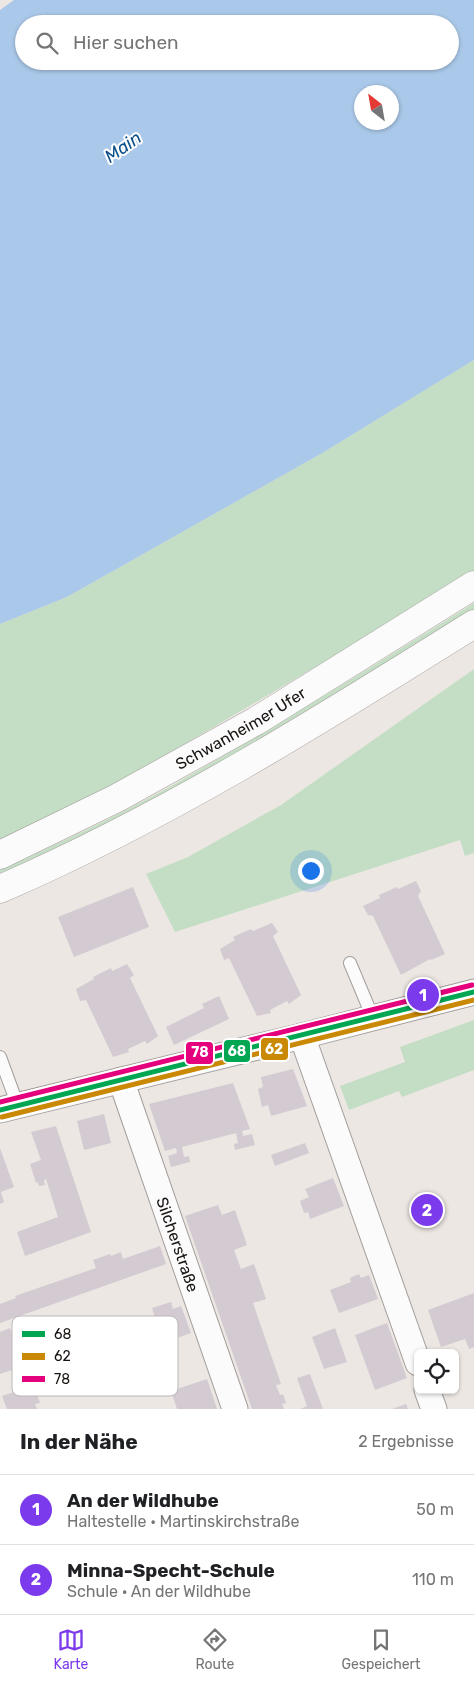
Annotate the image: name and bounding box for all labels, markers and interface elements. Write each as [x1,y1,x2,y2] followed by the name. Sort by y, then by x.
[15,15,459,70] search box
[33,29,61,57] icon: search
[73,31,179,54] text: Hier suchen
[354,85,399,130] north arrow
[100,126,146,168] water label: Main
[172,683,309,774] street label: Schwanheimer Ufer
[298,858,324,884] your location
[407,976,439,1014] pin: 1
[260,1037,289,1061] line badge: 62
[223,1039,251,1063] line badge: 68
[185,1041,214,1065] line badge: 78
[265,1041,283,1058] text: 62
[228,1043,246,1060] text: 68
[191,1044,209,1061] text: 78
[411,1191,443,1229] pin: 2
[152,1195,203,1294] street label: Silcherstraße
[12,1316,178,1396] legend
[54,1326,71,1343] text: 68
[54,1348,71,1365] text: 62
[414,1349,459,1394] map controls
[414,1349,459,1394] button: locate
[54,1371,70,1388] text: 78
[20,1429,138,1454] text: In der Nähe
[358,1432,454,1451] text: 2 Ergebnisse
[67,1489,219,1512] text: An der Wildhube
[32,1500,40,1519] text: 1
[416,1500,454,1519] text: 50 m
[67,1512,299,1531] text: Haltestelle · Martinskirchstraße
[67,1559,275,1582] text: Minna-Specht-Schule
[31,1570,41,1589] text: 2
[412,1570,454,1589] text: 110 m
[67,1582,251,1601] text: Schule · An der Wildhube
[54,1626,88,1673] tab: Karte
[195,1626,234,1673] tab: Route
[341,1626,420,1673] tab: Gespeichert

